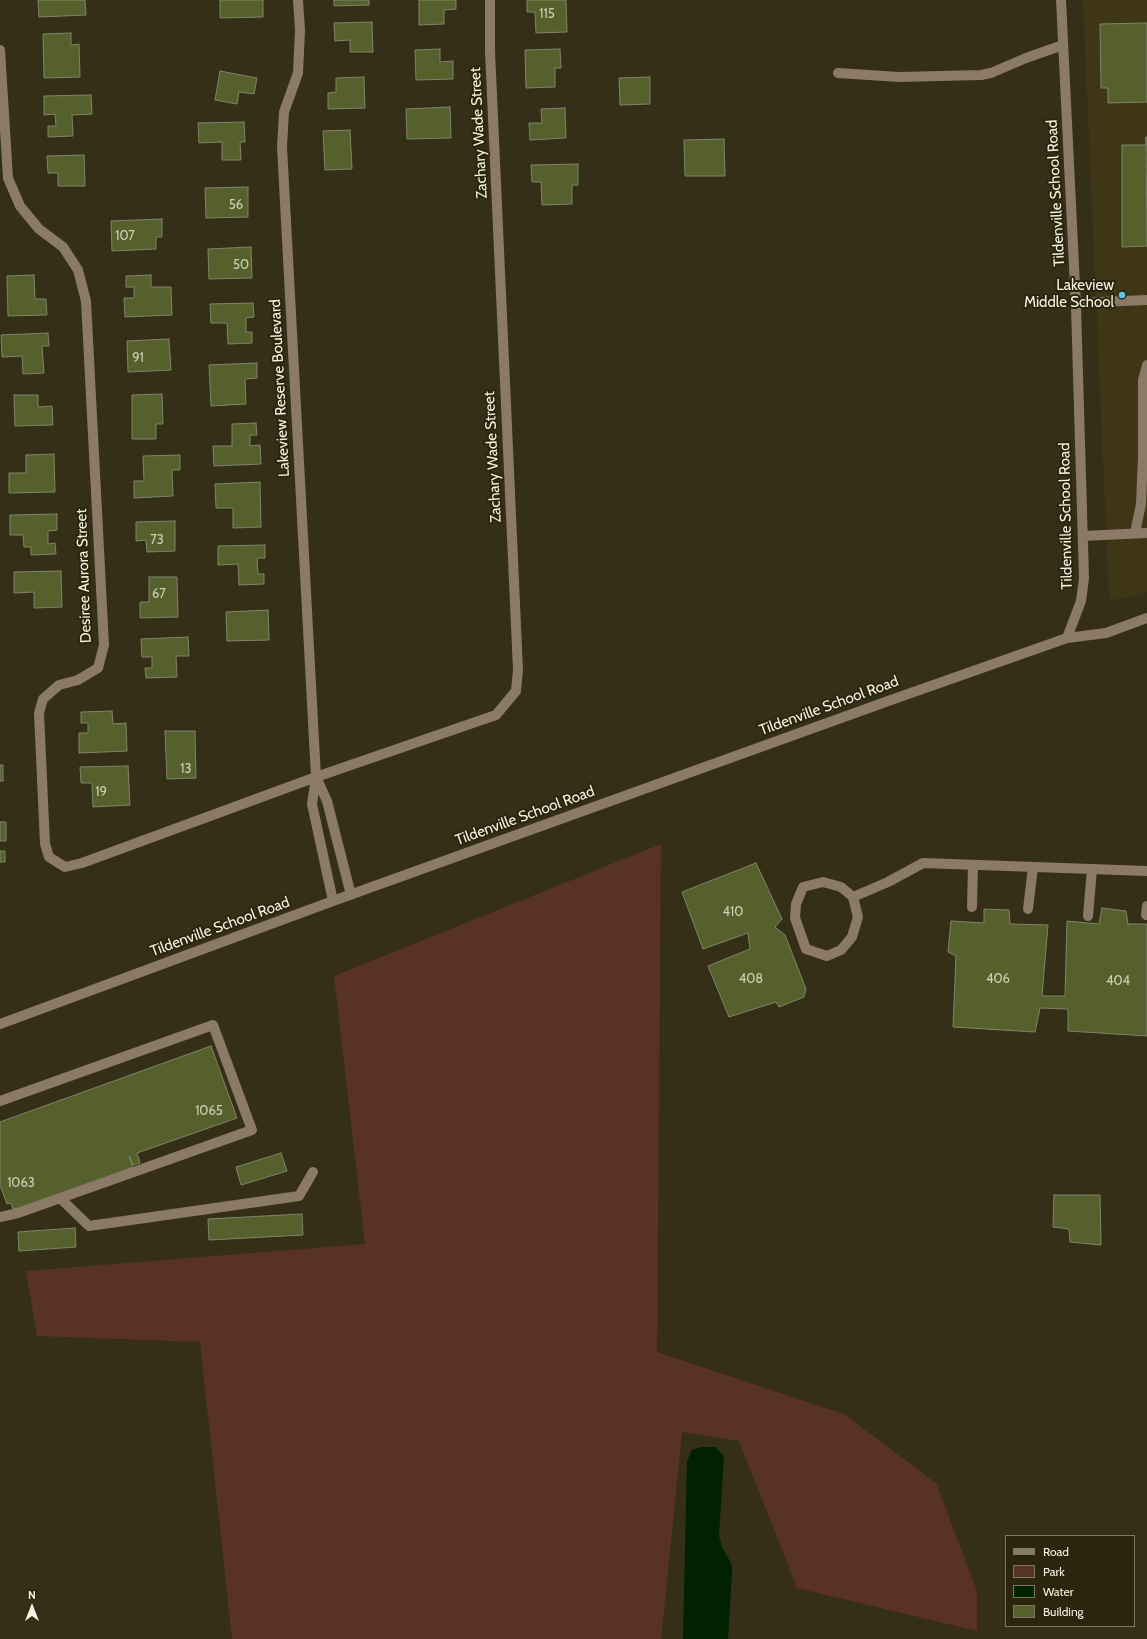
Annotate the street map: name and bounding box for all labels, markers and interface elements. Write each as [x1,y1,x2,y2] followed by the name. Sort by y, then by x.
[539,6,555,22] house number: 115
[467,67,491,199] street label: Zachary Wade Street
[1043,119,1069,267] street label: Tildenville School Road
[229,197,243,213] house number: 56
[115,228,135,244] house number: 107
[233,257,249,273] house number: 50
[1024,277,1114,312] place label: Lakeview Middle School
[1117,290,1127,300] marker: Lakeview Middle School
[266,299,294,477] street label: Lakeview Reserve Boulevard
[132,350,144,366] house number: 91
[481,391,505,523] street label: Zachary Wade Street
[1056,442,1076,590] street label: Tildenville School Road
[73,508,95,644] street label: Desiree Aurora Street
[150,532,164,548] house number: 73
[152,586,166,602] house number: 67
[757,672,901,740] street label: Tildenville School Road
[180,761,192,777] house number: 13
[453,782,597,850] street label: Tildenville School Road
[95,784,107,800] house number: 19
[148,893,292,961] street label: Tildenville School Road
[723,904,743,920] house number: 410
[739,971,763,987] house number: 408
[986,971,1010,987] house number: 406
[1106,973,1130,989] house number: 404
[195,1103,223,1119] house number: 1065
[7,1175,35,1191] house number: 1063
[1005,1535,1135,1627] legend
[1043,1544,1069,1559] text: Road
[1043,1564,1065,1579] text: Park
[1043,1584,1073,1599] text: Water
[12,1587,52,1627] north arrow
[28,1588,36,1602] text: N
[1043,1604,1084,1619] text: Building

